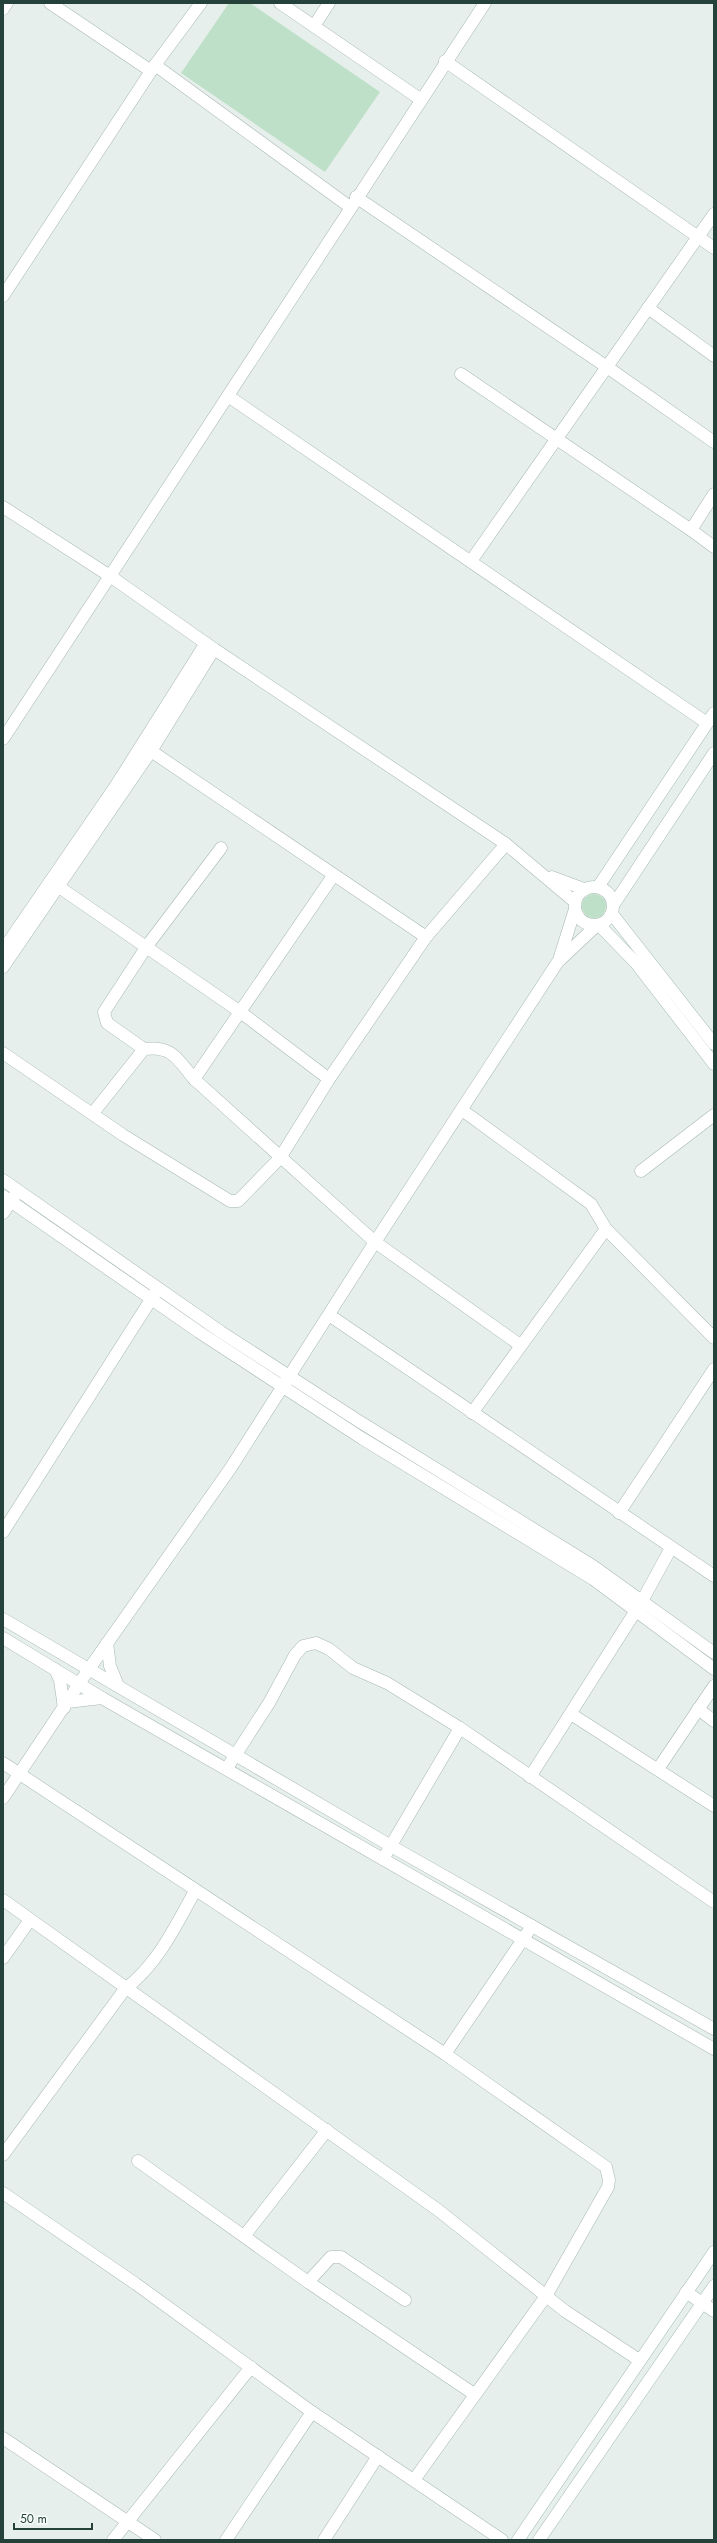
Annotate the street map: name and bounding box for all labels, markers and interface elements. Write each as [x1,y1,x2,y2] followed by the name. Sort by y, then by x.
[14,2505,92,2531] scale bar
[20,2510,47,2528] text: 50 m

